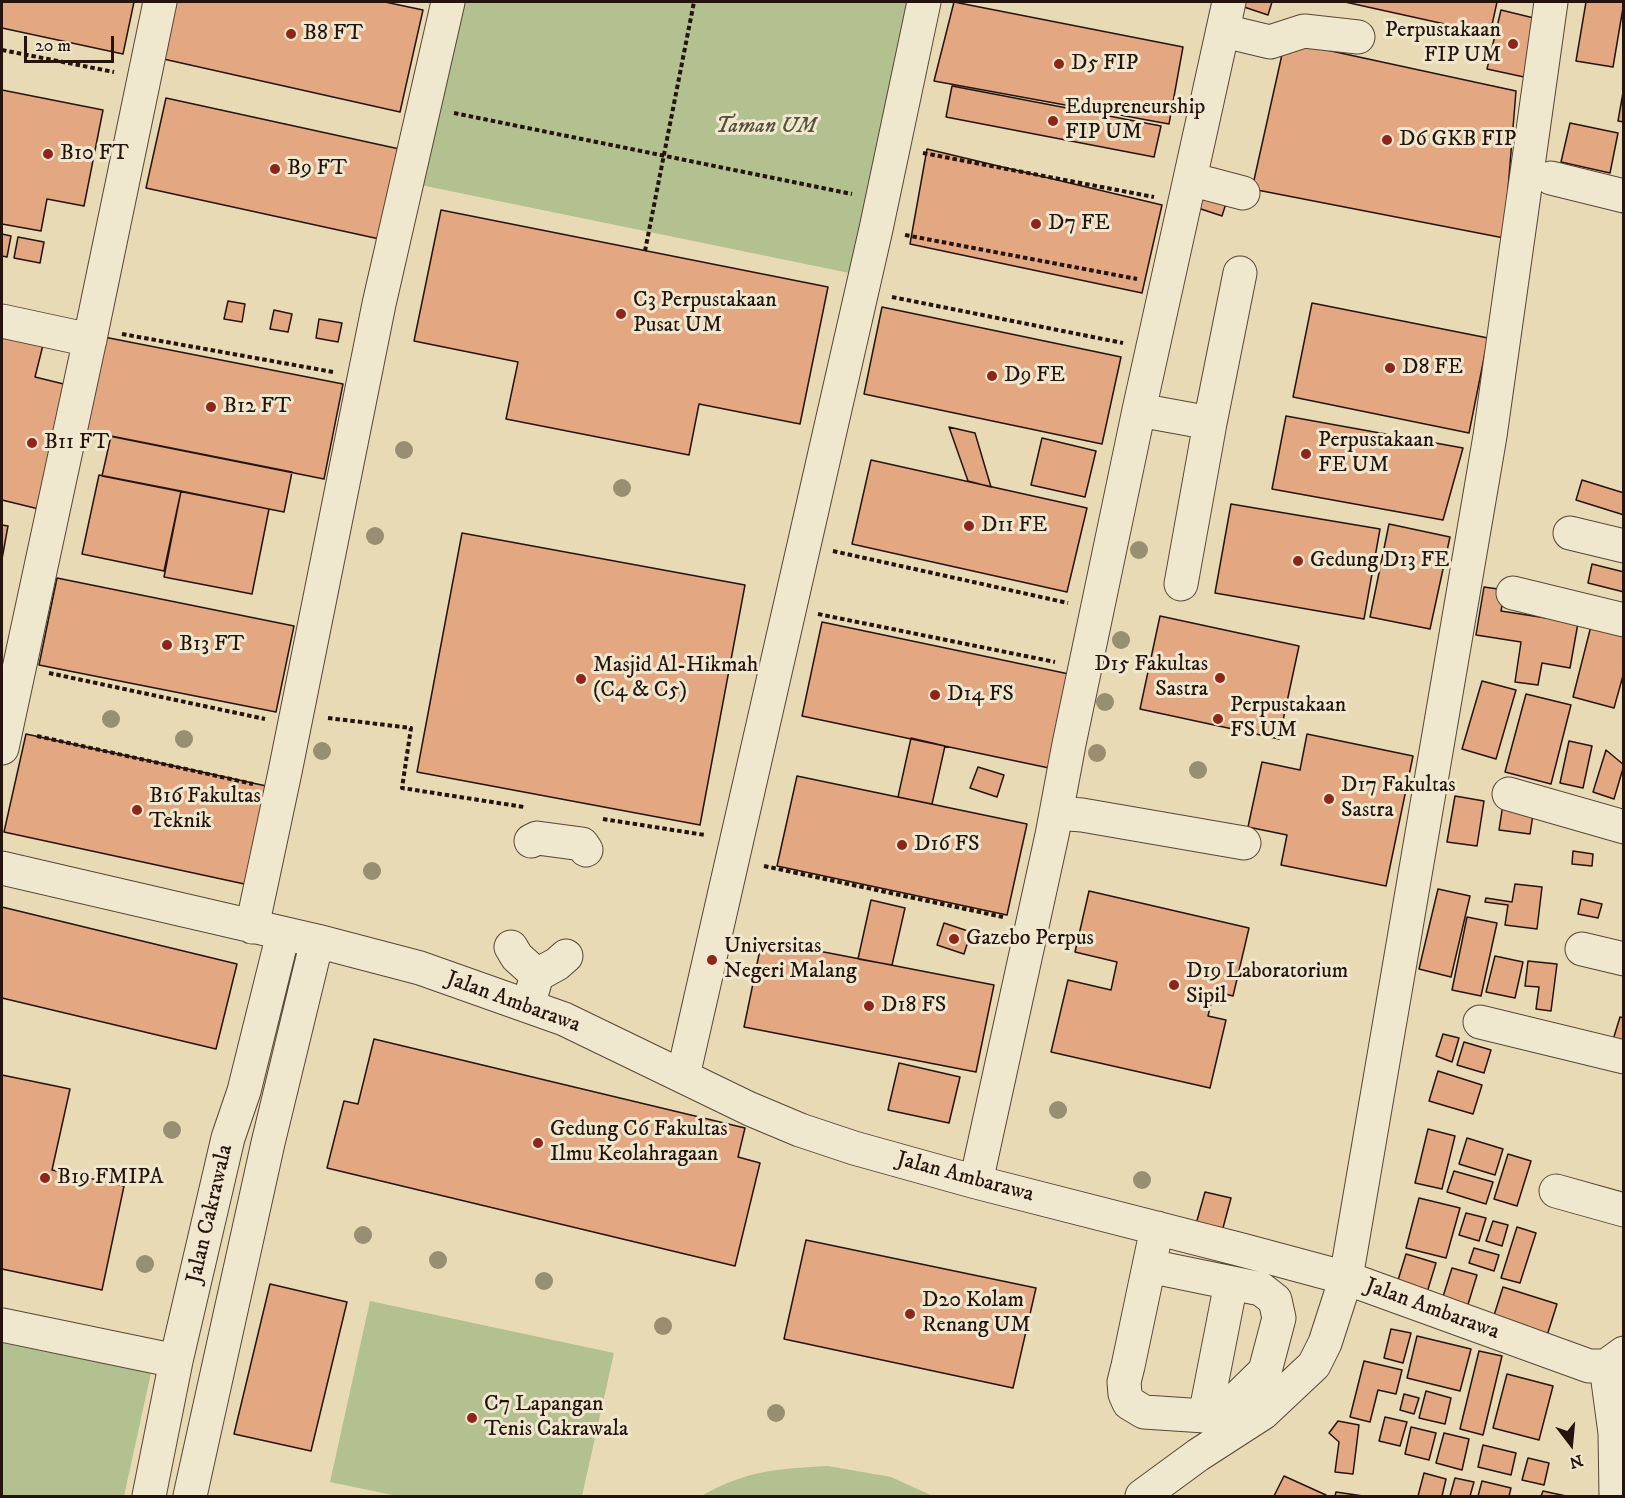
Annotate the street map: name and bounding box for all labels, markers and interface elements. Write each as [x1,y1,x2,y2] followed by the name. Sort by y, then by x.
[1385,18,1501,70] place label: Perpustakaan FIP UM
[303,21,363,47] place label: B8 FT
[27,24,117,62] scale bar
[284,27,298,41] marker: B8 FT
[35,35,71,57] text: 20 m
[1506,37,1520,51] marker: Perpustakaan FIP UM
[1071,51,1138,77] place label: D5 FIP
[1052,57,1066,71] marker: D5 FIP
[1065,95,1205,146] place label: Edupreneurship FIP UM
[715,114,817,140] park label: Taman UM
[1046,114,1060,128] marker: Edupreneurship FIP UM
[1399,127,1516,153] place label: D6 GKB FIP
[1380,133,1394,147] marker: D6 GKB FIP
[60,141,129,167] place label: B10 FT
[41,147,55,161] marker: B10 FT
[287,156,347,182] place label: B9 FT
[268,162,282,176] marker: B9 FT
[1048,211,1110,237] place label: D7 FE
[1029,217,1043,231] marker: D7 FE
[633,288,777,340] place label: C3 Perpustakaan Pusat UM
[614,307,628,321] marker: C3 Perpustakaan Pusat UM
[1402,355,1463,381] place label: D8 FE
[1383,361,1397,375] marker: D8 FE
[1004,363,1065,389] place label: D9 FE
[985,369,999,383] marker: D9 FE
[223,394,291,420] place label: B12 FT
[204,400,218,414] marker: B12 FT
[1318,428,1434,480] place label: Perpustakaan FE UM
[44,430,109,456] place label: B11 FT
[25,436,39,450] marker: B11 FT
[1299,447,1313,461] marker: Perpustakaan FE UM
[981,513,1047,539] place label: D11 FE
[962,519,976,533] marker: D11 FE
[1310,548,1449,574] place label: Gedung D13 FE
[1291,554,1305,568] marker: Gedung D13 FE
[179,632,244,658] place label: B13 FT
[160,638,174,652] marker: B13 FT
[1094,652,1208,704] place label: D15 Fakultas Sastra
[593,653,758,704] place label: Masjid Al-Hikmah (C4 & C5)
[1213,671,1227,685] marker: D15 Fakultas Sastra
[574,672,588,686] marker: Masjid Al-Hikmah (C4 & C5)
[947,682,1014,708] place label: D14 FS
[928,688,942,702] marker: D14 FS
[1230,693,1346,744] place label: Perpustakaan FS UM
[1211,712,1225,726] marker: Perpustakaan FS UM
[1341,773,1456,824] place label: D17 Fakultas Sastra
[149,784,261,836] place label: B16 Fakultas Teknik
[1322,792,1336,806] marker: D17 Fakultas Sastra
[130,803,144,817] marker: B16 Fakultas Teknik
[914,832,980,858] place label: D16 FS
[895,838,909,852] marker: D16 FS
[966,926,1094,952] place label: Gazebo Perpus
[947,932,961,946] marker: Gazebo Perpus
[724,934,857,986] place label: Universitas Negeri Malang
[705,953,719,967] marker: Universitas Negeri Malang
[1186,959,1348,1010] place label: D19 Laboratorium Sipil
[442,967,584,1039] street label: Jalan Ambarawa
[1167,978,1181,992] marker: D19 Laboratorium Sipil
[881,993,946,1019] place label: D18 FS
[862,999,876,1013] marker: D18 FS
[550,1117,728,1168] place label: Gedung C6 Fakultas Ilmu Keolahragaan
[531,1136,545,1150] marker: Gedung C6 Fakultas Ilmu Keolahragaan
[182,1142,240,1286] street label: Jalan Cakrawala
[894,1147,1036,1209] street label: Jalan Ambarawa
[57,1165,163,1191] place label: B19 FMIPA
[38,1171,52,1185] marker: B19 FMIPA
[1361,1274,1503,1346] street label: Jalan Ambarawa
[922,1288,1031,1340] place label: D20 Kolam Renang UM
[903,1307,917,1321] marker: D20 Kolam Renang UM
[484,1392,628,1444] place label: C7 Lapangan Tenis Cakrawala
[465,1411,479,1425] marker: C7 Lapangan Tenis Cakrawala
[1541,1414,1601,1474] north arrow
[1567,1450,1585,1473] text: N

